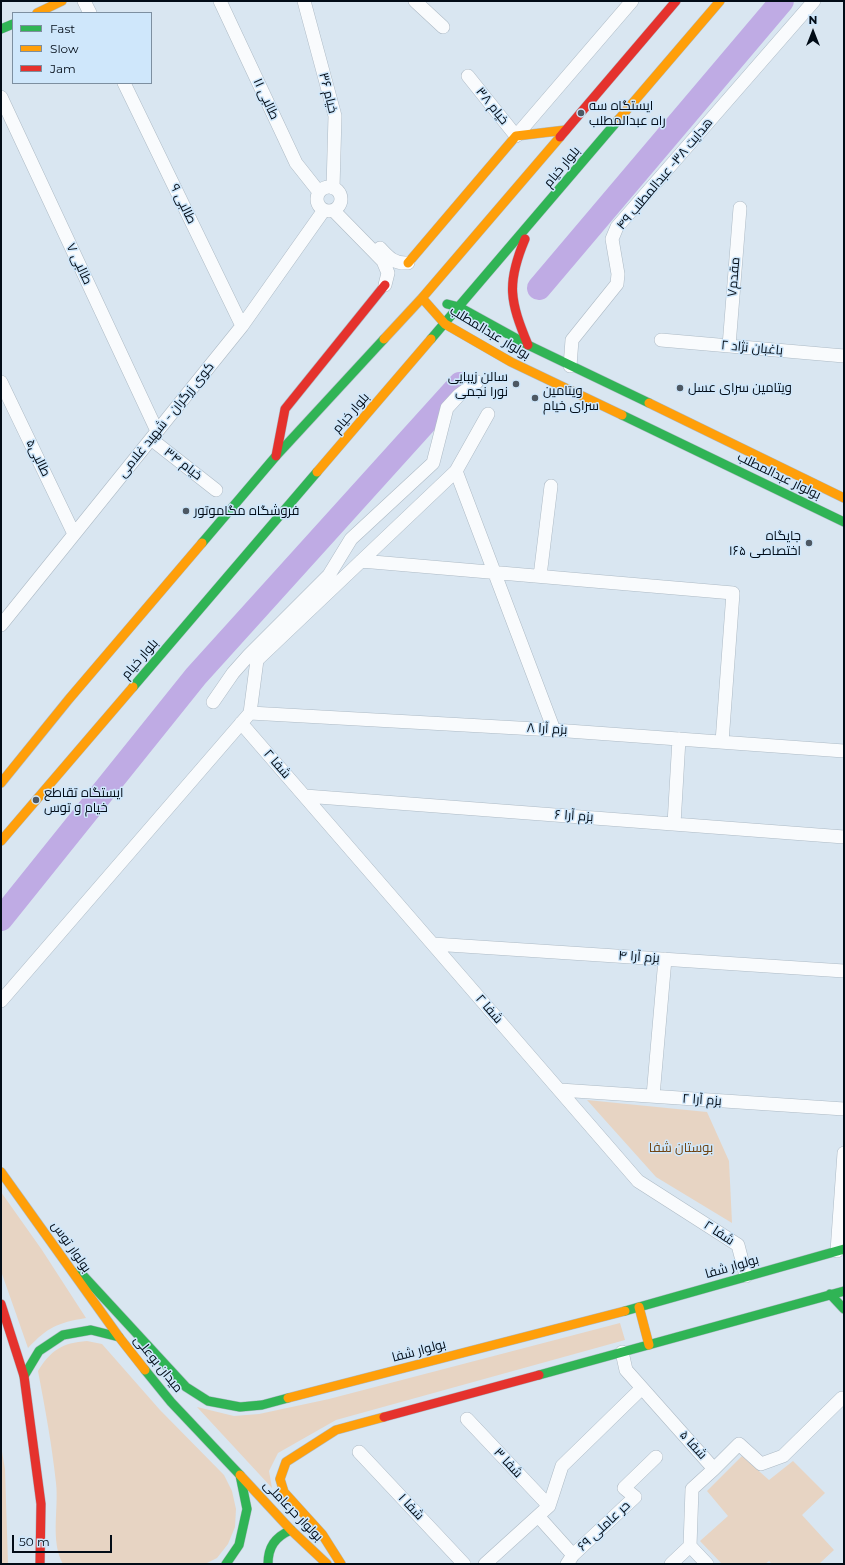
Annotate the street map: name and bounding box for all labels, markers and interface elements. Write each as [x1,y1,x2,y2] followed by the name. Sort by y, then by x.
[12,12,152,84] legend
[793,12,833,52] north arrow
[809,13,817,27] text: N
[50,21,75,36] text: Fast
[50,41,79,56] text: Slow
[50,61,76,76] text: Jam
[315,71,341,115] street label: خیام ۳۶
[250,76,282,122] street label: طالبی ۱۱
[472,84,512,128] street label: خیام ۳۸
[589,98,666,129] place label: ایستگاه سه راه عبدالمطلب
[576,108,586,118] marker: ایستگاه سه راه عبدالمطلب
[614,115,716,233] street label: هدایت ۳۸- عبدالمطلب ۴۹
[540,143,584,191] street label: بلوار خیام
[167,181,199,227] street label: طالبی ۹
[63,241,95,287] street label: طالبی ۷
[724,256,744,298] street label: مقدم۷
[447,303,533,363] street label: بولوار عبدالمطلب
[720,338,784,358] street label: باغبان نژاد ۲
[115,359,217,481] street label: کوی زرگران - شهید غلامی
[448,369,508,400] place label: سالن زیبایی نورا نجمی
[511,379,521,389] marker: سالن زیبایی نورا نجمی
[688,380,792,396] place label: ویتامین سرای عسل
[543,383,599,414] place label: ویتامین سرای خیام
[675,383,685,393] marker: ویتامین سرای عسل
[329,390,373,436] street label: بلوار خیام
[530,393,540,403] marker: ویتامین سرای خیام
[22,437,54,479] street label: طالبی۵
[161,444,205,484] street label: خیام ۳۴
[735,449,823,503] street label: بولوار عبدالمطلب
[194,503,299,519] place label: فروشگاه مگاموتور
[181,506,191,516] marker: فروشگاه مگاموتور
[729,528,801,559] place label: جایگاه اختصاصی ۱۶۵
[804,538,814,548] marker: جایگاه اختصاصی ۱۶۵
[118,636,162,682] street label: بلوار خیام
[526,720,568,738] street label: بزم آرا ۸
[260,746,294,782] street label: شفا ۲
[44,785,123,816] place label: ایستگاه تقاطع خیام و توس
[31,795,41,805] marker: ایستگاه تقاطع خیام و توس
[554,807,594,825] street label: بزم آرا ۶
[618,948,660,966] street label: بزم آرا ۴
[472,991,506,1027] street label: شفا ۲
[682,1091,722,1109] street label: بزم آرا ۲
[649,1140,713,1156] park label: بوستان شفا
[701,1217,737,1249] street label: شفا ۲
[48,1218,94,1276] street label: بولوار توس
[703,1252,761,1282] street label: بولوار شفا
[130,1332,186,1396] street label: میدان بوعلی
[390,1336,448,1366] street label: بولوار شفا
[676,1427,710,1463] street label: شفا ۵
[490,1445,526,1481] street label: شفا ۳
[260,1477,326,1545] street label: بولوار حرعاملی
[395,1491,427,1523] street label: شفا ۱
[574,1498,634,1554] street label: حر عاملی ۶۹
[14,1527,114,1553] scale bar
[19,1534,50,1549] text: 50 m

